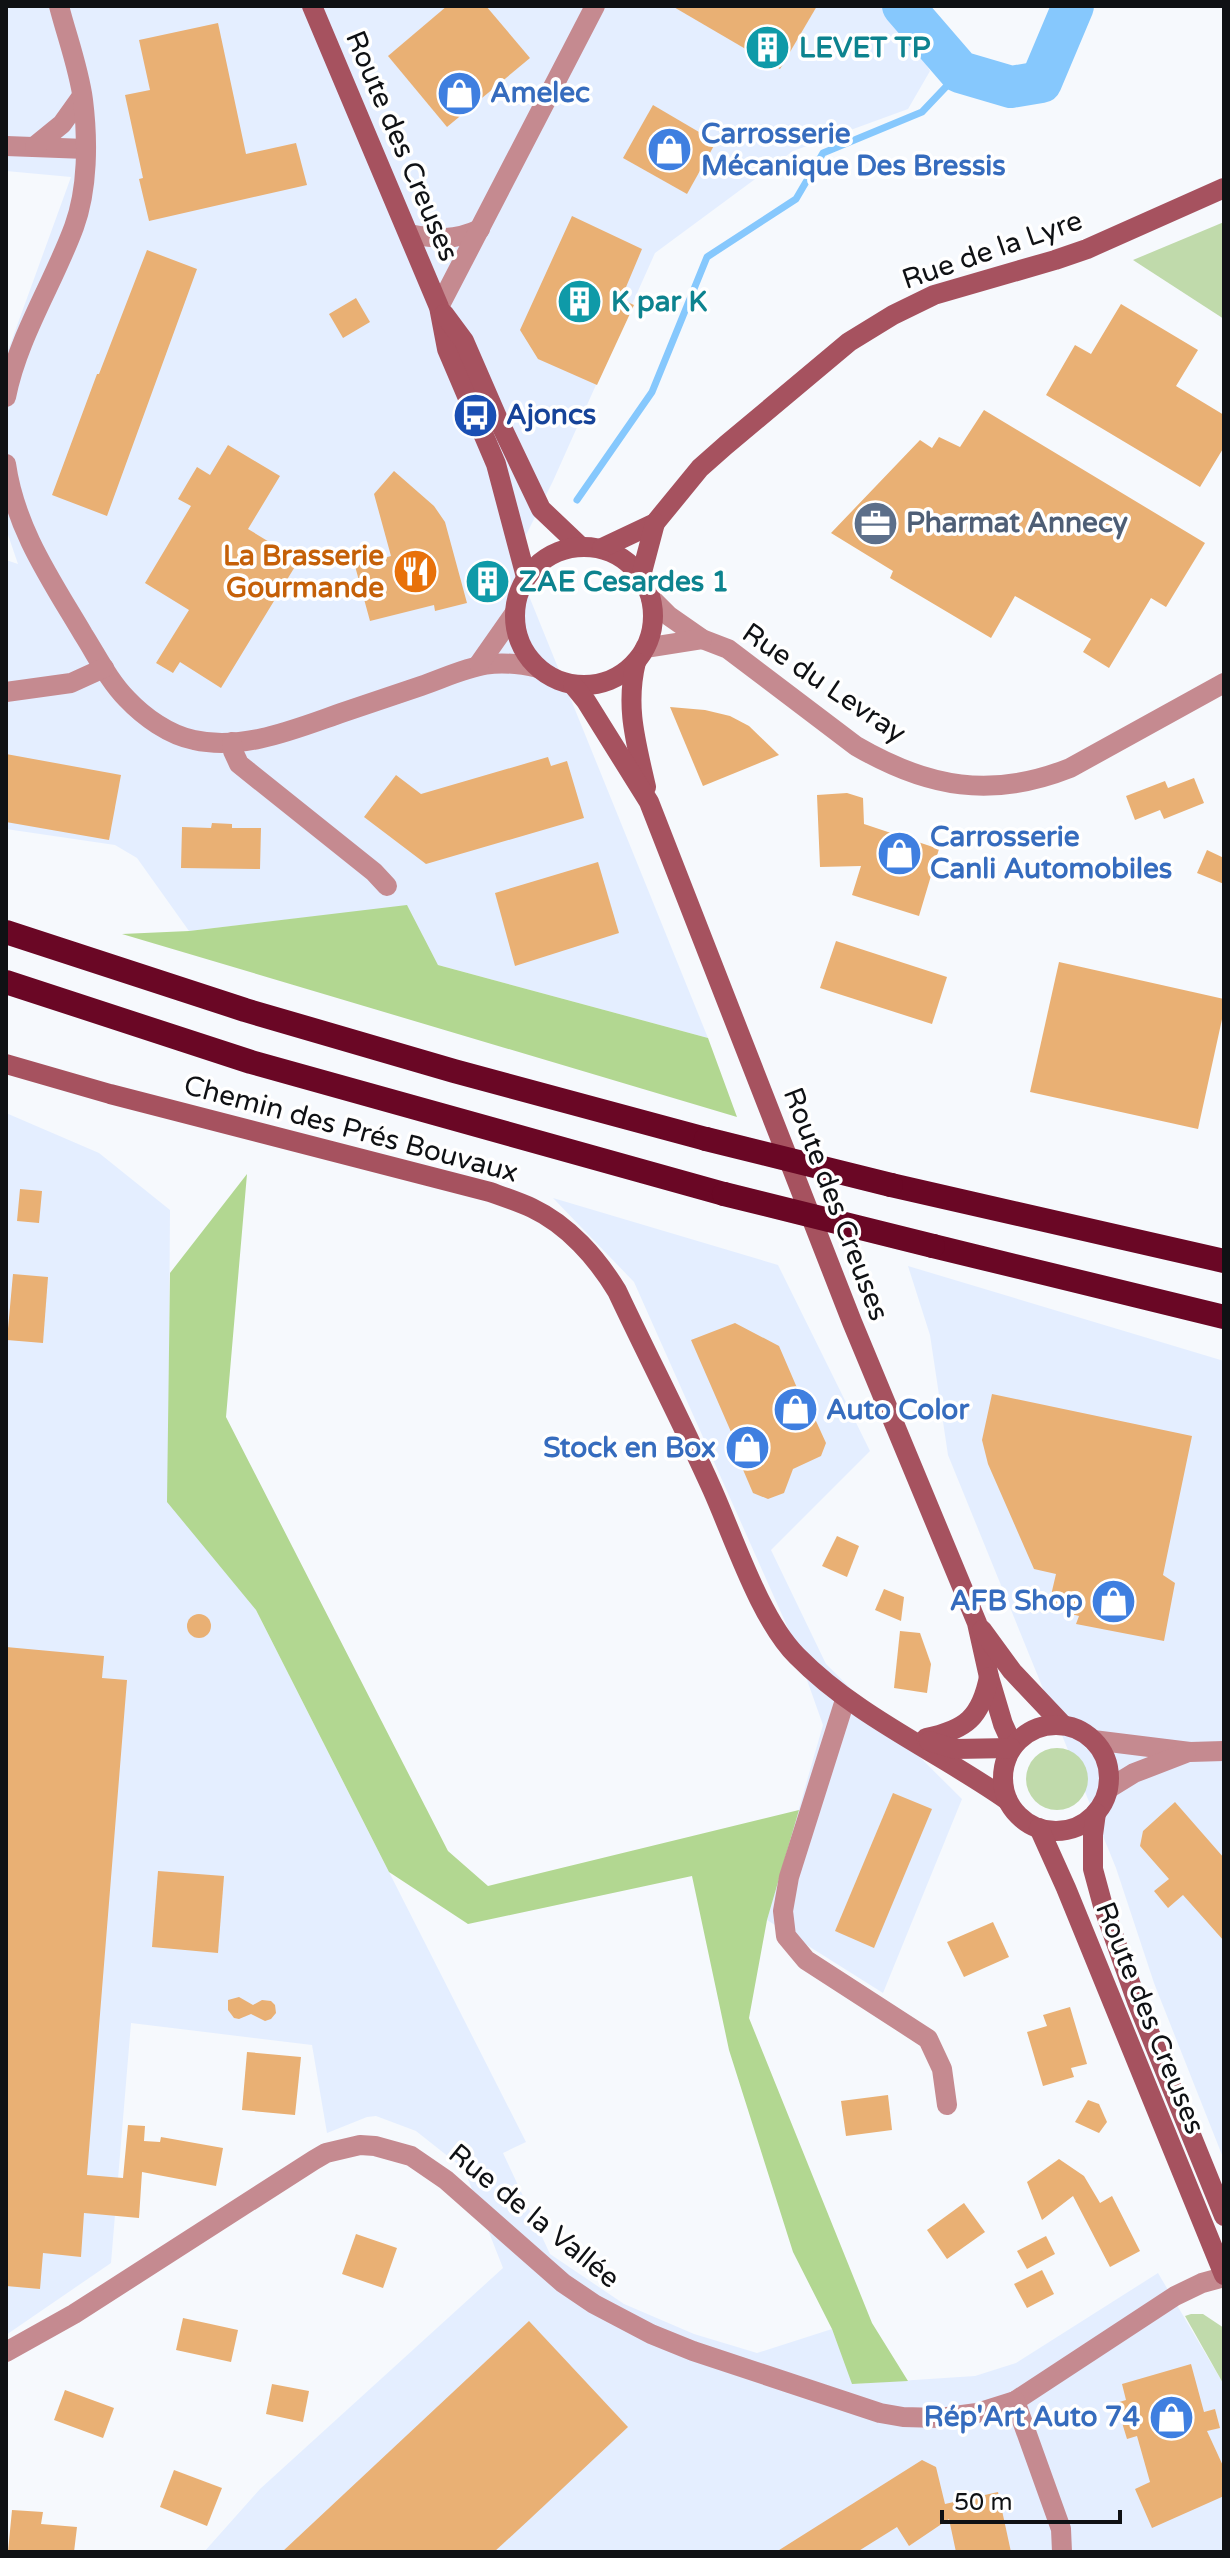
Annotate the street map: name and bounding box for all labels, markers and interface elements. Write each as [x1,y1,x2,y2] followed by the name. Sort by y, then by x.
[744,24,792,72] building icon: LEVET TP
[338,26,466,266] street label: Route des Creuses
[799,31,931,65] place label: LEVET TP
[435,69,483,117] shop icon: Amelec
[490,76,590,110] place label: Amelec
[701,117,1006,183] place label: Carrosserie Mécanique Des Bressis
[646,126,694,174] shop icon: Carrosserie Mécanique Des Bressis
[897,203,1087,297] street label: Rue de la Lyre
[556,278,604,326] building icon: K par K
[611,285,707,319] place label: K par K
[451,391,499,439] bus stop icon: Ajoncs
[506,398,596,432] place label: Ajoncs
[851,499,899,547] office icon: Pharmat Annecy
[906,506,1128,540] place label: Pharmat Annecy
[223,539,384,605] place label: La Brasserie Gourmande
[391,548,439,596] restaurant icon: La Brasserie Gourmande
[464,558,512,606] building icon: ZAE Cesardes 1
[519,565,729,599] place label: ZAE Cesardes 1
[736,616,912,750] street label: Rue du Levray
[930,820,1172,886] place label: Carrosserie Canli Automobiles
[875,829,923,877] shop icon: Carrosserie Canli Automobiles
[180,1068,522,1190] street label: Chemin des Prés Bouvaux
[776,1083,896,1325] street label: Route des Creuses
[771,1386,819,1434] shop icon: Auto Color
[826,1393,970,1427] place label: Auto Color
[723,1424,771,1472] shop icon: Stock en Box
[543,1431,716,1465] place label: Stock en Box
[1090,1577,1138,1625] shop icon: AFB Shop
[950,1584,1083,1618] place label: AFB Shop
[1088,1897,1212,2139] street label: Route des Creuses
[442,2137,626,2295] street label: Rue de la Vallée
[1147,2393,1195,2441] shop icon: Rép'Art Auto 74
[924,2400,1140,2434] place label: Rép'Art Auto 74
[942,2474,1120,2524] scale bar
[954,2488,1012,2517] text: 50 m

